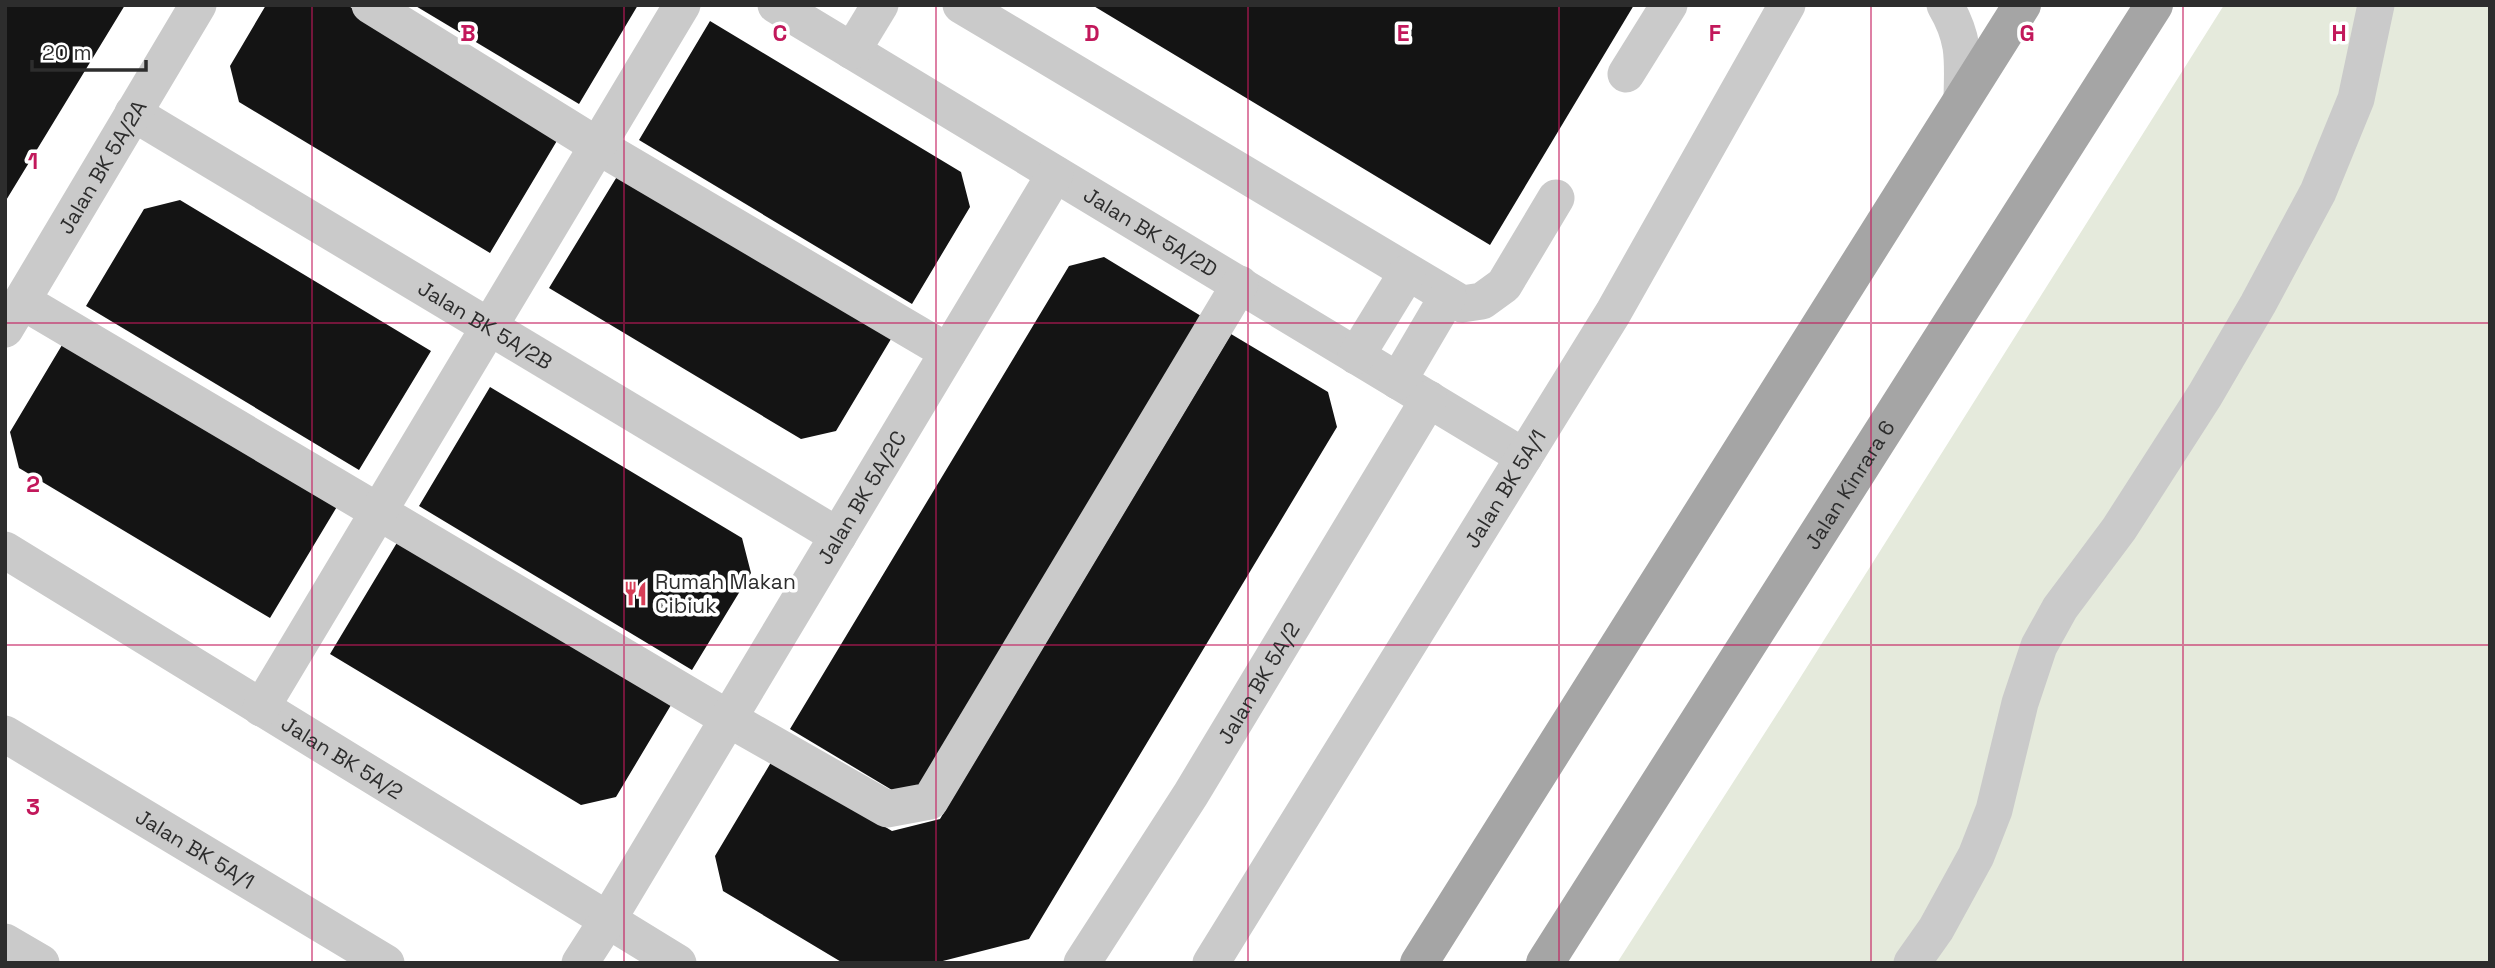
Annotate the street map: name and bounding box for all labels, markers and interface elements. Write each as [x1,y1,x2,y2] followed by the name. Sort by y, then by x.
[460,18,476,48] text: B
[773,18,787,48] text: C
[1084,18,1100,48] text: D
[1397,18,1409,48] text: E
[1709,18,1721,48] text: F
[2019,18,2035,48] text: G
[2331,18,2347,48] text: H
[32,28,145,72] scale bar
[42,39,92,66] text: 20 m
[51,95,152,238] street label: Jalan BK 5A/2A
[28,146,38,176] text: 1
[1079,181,1223,282] street label: Jalan BK 5A/2D
[413,274,557,375] street label: Jalan BK 5A/2B
[1798,415,1900,554] street label: Jalan Kinrara 6
[1458,424,1551,553] street label: Jalan BK 5A/1
[811,425,912,569] street label: Jalan BK 5A/2C
[26,469,40,499] text: 2
[655,568,796,619] place label: Rumah Makan Cibiuk
[621,579,649,607] restaurant icon: Rumah Makan Cibiuk
[1211,617,1305,749] street label: Jalan BK 5A/2
[277,710,408,805] street label: Jalan BK 5A/2
[26,792,40,822] text: 3
[131,802,260,894] street label: Jalan BK 5A/1

